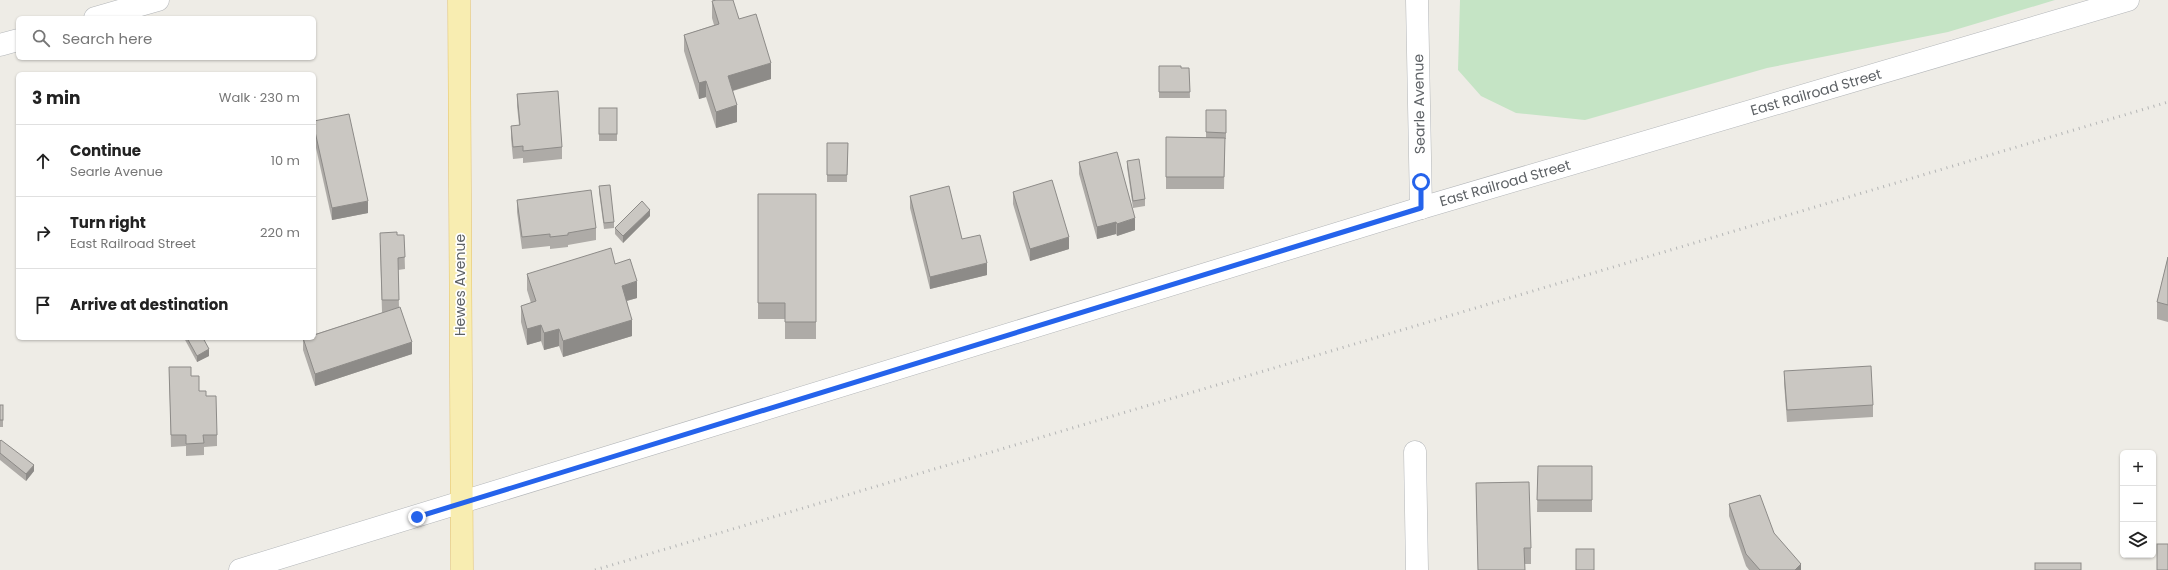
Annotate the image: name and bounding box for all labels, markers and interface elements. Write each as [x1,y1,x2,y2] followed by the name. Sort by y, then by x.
[16,16,316,60] search box
[30,27,52,49] icon: search
[62,28,152,49] text: Search here
[1408,54,1430,154] street label: Searle Avenue
[1748,64,1884,120] street label: East Railroad Street
[32,86,80,110] text: 3 min
[219,88,300,107] text: Walk · 230 m
[70,140,141,161] text: Continue
[32,150,54,172] icon: ahead
[271,151,300,170] text: 10 m
[1437,155,1573,211] street label: East Railroad Street
[70,162,163,181] text: Searle Avenue
[1412,173,1430,191] route start
[70,212,146,233] text: Turn right
[32,222,54,244] icon: right
[260,223,300,242] text: 220 m
[70,234,196,253] text: East Railroad Street
[450,234,470,336] street label: Hewes Avenue
[32,294,54,316] icon: arrive
[70,294,228,315] text: Arrive at destination
[2120,450,2156,558] map controls
[2120,450,2156,486] button: +
[2120,486,2156,522] button: −
[408,508,426,526] route end
[2120,522,2156,558] button: layers

